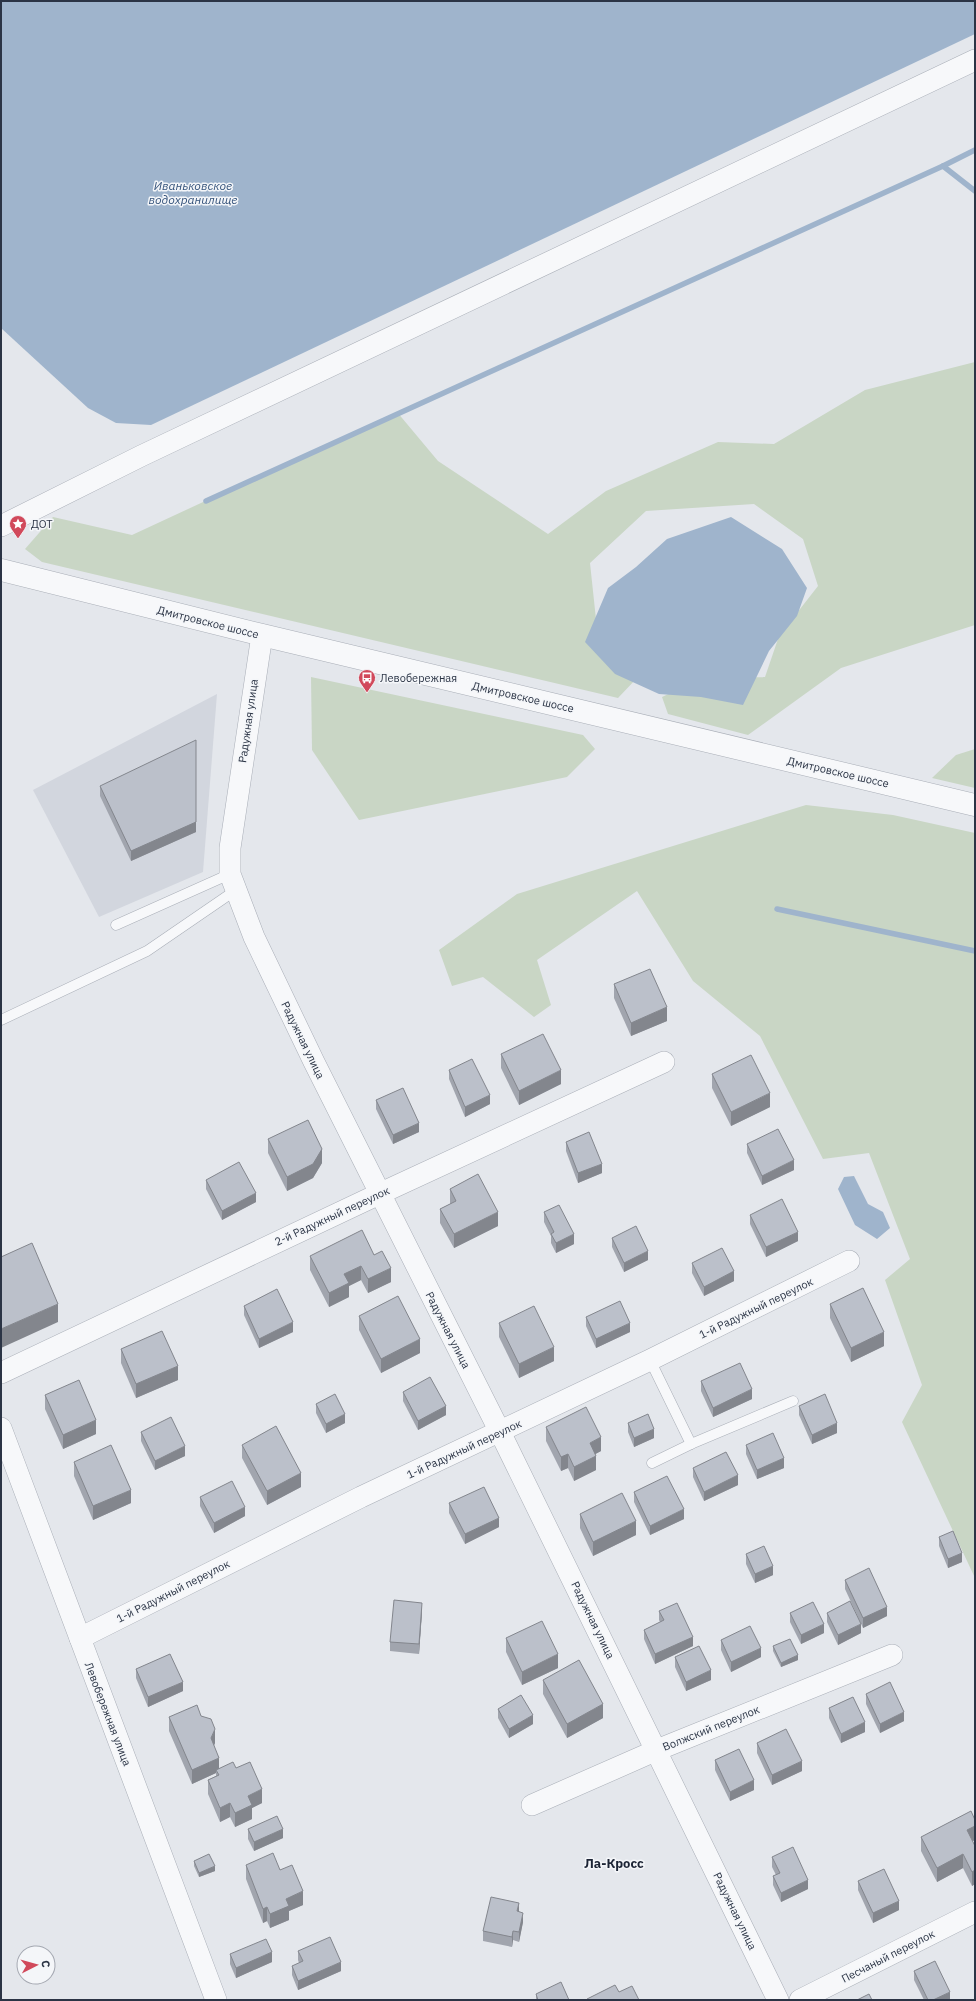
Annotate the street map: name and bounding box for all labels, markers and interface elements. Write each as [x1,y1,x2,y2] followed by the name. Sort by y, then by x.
[149,178,237,207] water label: Иваньковское водохранилище
[8,514,28,539] place icon: ДОТ
[31,517,53,531] place label: ДОТ
[156,603,260,641] street label: Дмитровское шоссе
[357,668,377,693] bus stop icon: Левобережная
[380,671,457,685] place label: Левобережная
[235,678,261,764] street label: Радужная улица
[471,678,575,716] street label: Дмитровское шоссе
[786,753,890,791] street label: Дмитровское шоссе
[278,999,328,1081] street label: Радужная улица
[272,1183,392,1249] street label: 2-й Радужный переулок
[697,1274,815,1342] street label: 1-й Радужный переулок
[423,1289,473,1371] street label: Радужная улица
[404,1416,524,1482] street label: 1-й Радужный переулок
[114,1556,232,1626] street label: 1-й Радужный переулок
[568,1579,618,1661] street label: Радужная улица
[82,1660,134,1768] street label: Левобережная улица
[660,1702,762,1754] street label: Волжский переулок
[584,1855,644,1872] district label: Ла-Кросс
[710,1870,760,1952] street label: Радужная улица
[839,1926,937,1986] street label: Песчаный переулок
[16,1945,56,1985] north arrow
[39,1960,53,1968] text: С

